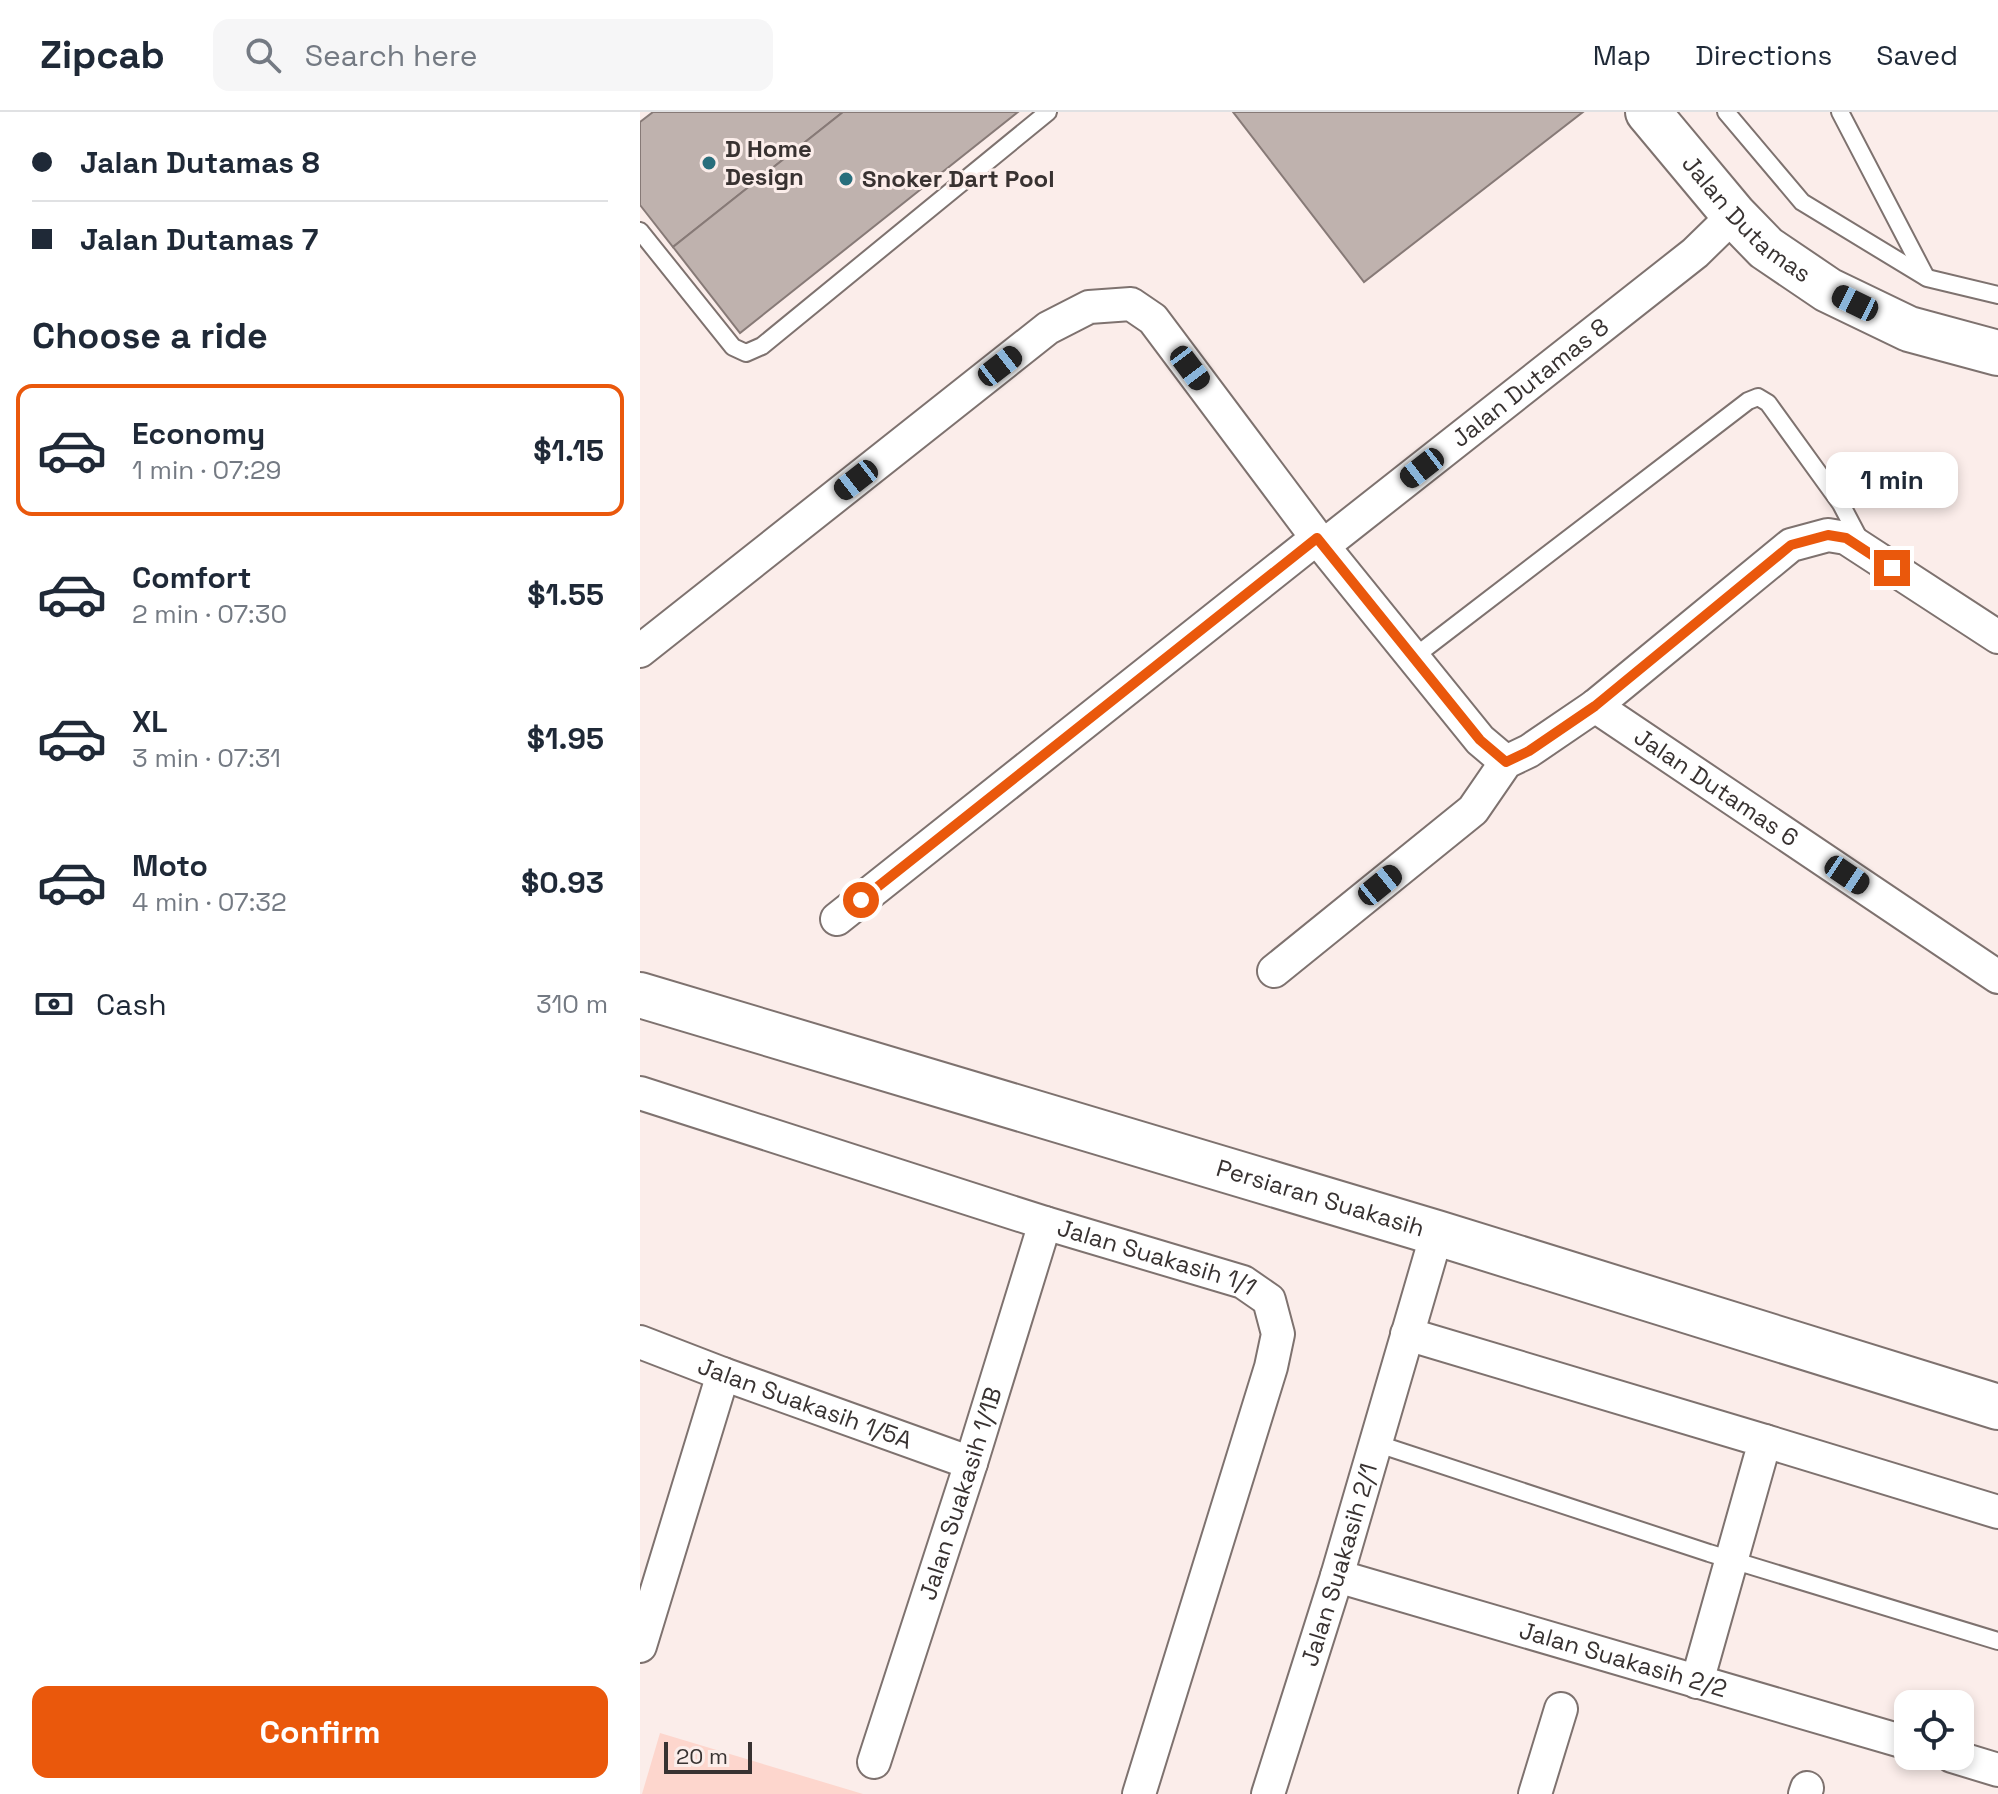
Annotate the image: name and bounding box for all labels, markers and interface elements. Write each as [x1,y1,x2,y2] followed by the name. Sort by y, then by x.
[213,19,773,91] search box
[40,31,165,79] text: Zipcab
[241,33,285,77] icon: search
[305,36,478,75] text: Search here
[1593,37,1651,73] text: Map
[1695,37,1832,73] text: Directions
[1876,37,1958,73] text: Saved
[725,133,812,192] place label: D Home Design
[80,143,320,182] text: Jalan Dutamas 8
[1675,148,1817,289] street label: Jalan Dutamas
[700,154,718,172] marker: D Home Design
[862,163,1055,194] place label: Snoker Dart Pool
[837,170,855,188] marker: Snoker Dart Pool
[80,220,318,259] text: Jalan Dutamas 7
[1828,282,1882,324] car
[1445,311,1615,454] street label: Jalan Dutamas 8
[32,313,268,359] text: Choose a ride
[974,342,1026,390] car
[1166,342,1214,394] car
[36,414,108,486] icon: car
[132,414,265,453] text: Economy
[533,431,604,470] text: $1.15
[1396,444,1448,492] car
[1826,452,1958,508] callout: 1 min
[132,453,281,487] text: 1 min · 07:29
[830,456,882,504] car
[1860,463,1924,497] text: 1 min
[1874,550,1910,586] route end
[36,558,108,630] icon: car
[132,558,251,597] text: Comfort
[527,575,604,614] text: $1.55
[132,597,287,631] text: 2 min · 07:30
[36,702,108,774] icon: car
[132,702,168,741] text: XL
[527,719,604,758] text: $1.95
[1628,721,1804,853] street label: Jalan Dutamas 6
[132,741,281,775] text: 3 min · 07:31
[36,846,108,918] icon: car
[132,846,208,885] text: Moto
[1820,852,1874,898] car
[1354,861,1406,909] car
[521,863,604,902] text: $0.93
[843,882,879,918] route start
[132,885,287,919] text: 4 min · 07:32
[32,982,76,1026] icon: cash
[96,985,167,1024] text: Cash
[536,987,608,1021] text: 310 m
[1213,1152,1428,1243] street label: Persiaran Suakasih
[1054,1212,1263,1302] street label: Jalan Suakasih 1/1
[694,1350,916,1456] street label: Jalan Suakasih 1/5A
[912,1383,1009,1604] street label: Jalan Suakasih 1/1B
[1293,1460,1384,1670] street label: Jalan Suakasih 2/1
[1516,1614,1731,1704] street label: Jalan Suakasih 2/2
[32,1686,608,1778] button: Confirm
[1894,1690,1974,1770] map controls
[1894,1690,1974,1770] button: locate
[664,1738,752,1774] scale bar
[676,1742,728,1770] text: 20 m

